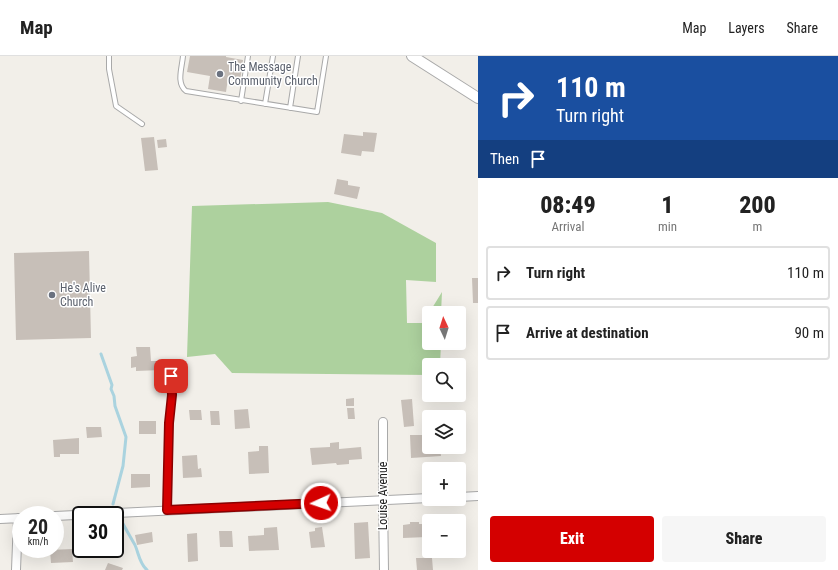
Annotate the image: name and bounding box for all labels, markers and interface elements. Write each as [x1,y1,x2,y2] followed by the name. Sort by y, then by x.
[20,16,53,39] text: Map
[682,20,706,36] text: Map
[728,20,765,36] text: Layers
[787,20,818,36] text: Share
[228,60,318,88] place label: The Message Community Church
[215,69,225,79] marker: The Message Community Church
[556,71,626,104] text: 110 m
[490,72,542,124] icon: right
[556,105,624,126] text: Turn right
[527,148,549,170] icon: arrive
[490,150,519,168] text: Then
[540,191,596,219] text: 08:49
[661,191,674,219] text: 1
[739,191,776,219] text: 200
[551,219,585,234] text: Arrival
[658,219,677,234] text: min
[753,219,762,234] text: m
[492,262,514,284] icon: right
[526,264,585,282] text: Turn right
[787,264,824,282] text: 110 m
[60,281,106,309] place label: He's Alive Church
[47,290,57,300] marker: He's Alive Church
[422,306,466,350] north arrow
[422,306,466,558] map controls
[492,322,514,344] icon: arrive
[526,324,649,342] text: Arrive at destination
[794,324,824,342] text: 90 m
[422,358,466,402] button: search
[154,359,188,393] pin
[160,365,182,387] icon: arrive
[422,410,466,454] button: layers
[376,461,390,530] street label: Louise Avenue
[422,462,466,506] button: +
[300,482,342,524] position arrow
[72,506,124,558] speed limit sign: 30
[422,514,466,558] button: −
[28,515,48,539] text: 20
[490,516,654,562] button: Exit
[662,516,826,562] button: Share
[28,536,48,547] text: km/h

